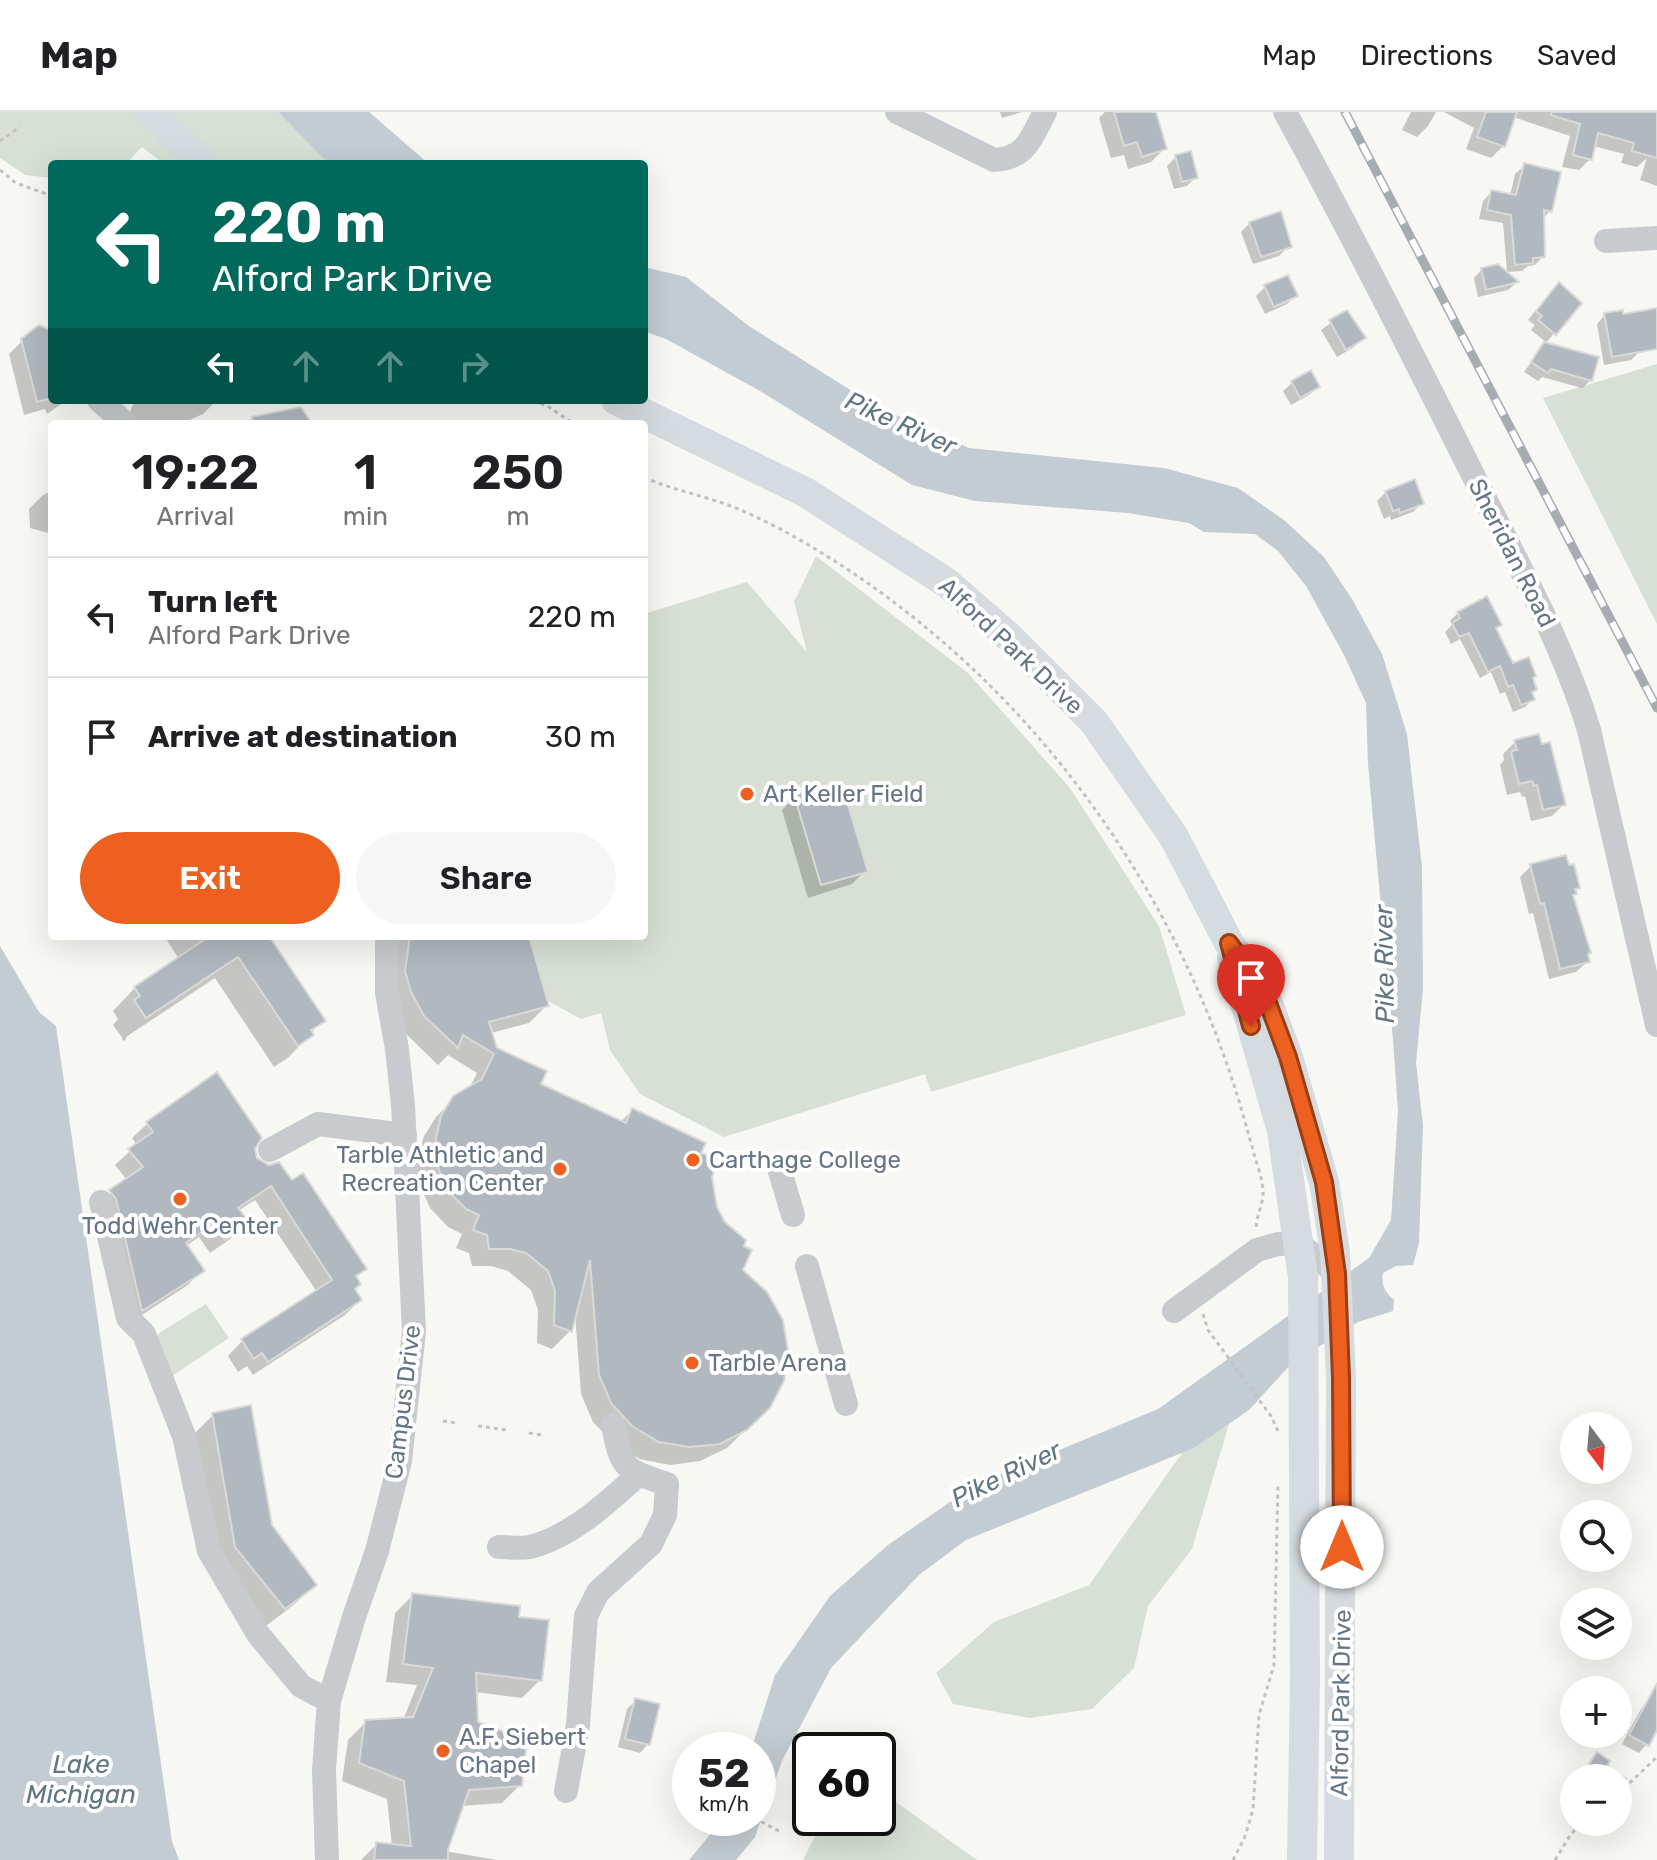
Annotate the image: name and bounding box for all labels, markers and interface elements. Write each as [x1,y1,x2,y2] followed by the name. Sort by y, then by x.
[40,32,118,78] text: Map
[1262,39,1316,72] text: Map
[1360,39,1493,72] text: Directions
[1537,39,1617,72] text: Saved
[212,190,386,256] text: 220 m
[80,192,184,296] icon: left
[212,257,493,300] text: Alford Park Drive
[200,344,244,388] icon: left
[284,344,328,388] icon: ahead
[368,344,412,388] icon: ahead
[452,344,496,388] icon: right
[840,385,962,462] water label: Pike River
[132,444,259,501] text: 19:22
[354,444,377,501] text: 1
[472,444,564,501] text: 250
[1463,474,1561,632] street label: Sheridan Road
[156,501,234,532] text: Arrival
[343,501,388,532] text: min
[506,501,530,532] text: m
[933,572,1089,720] street label: Alford Park Drive
[148,584,278,620] text: Turn left
[80,595,124,639] icon: left
[528,599,616,635] text: 220 m
[148,620,351,651] text: Alford Park Drive
[80,715,124,759] icon: arrive
[148,719,458,755] text: Arrive at destination
[545,719,616,755] text: 30 m
[763,780,924,808] place label: Art Keller Field
[738,785,756,803] marker: Art Keller Field
[80,832,340,924] button: Exit
[356,832,616,924] button: Share
[1368,903,1401,1024] water label: Pike River
[1217,944,1285,1026] pin
[1229,956,1273,1000] icon: arrive
[336,1141,544,1197] place label: Tarble Athletic and Recreation Center
[709,1146,901,1174] place label: Carthage College
[684,1151,702,1169] marker: Carthage College
[551,1160,569,1178] marker: Tarble Athletic and Recreation Center
[171,1190,189,1208] marker: Todd Wehr Center
[82,1212,278,1240] place label: Todd Wehr Center
[380,1323,426,1481] street label: Campus Drive
[708,1349,847,1377] place label: Tarble Arena
[683,1354,701,1372] marker: Tarble Arena
[1560,1412,1632,1484] north arrow
[1560,1412,1632,1836] map controls
[946,1434,1067,1514] water label: Pike River
[1560,1500,1632,1572] button: search
[1300,1505,1384,1589] position arrow
[1560,1588,1632,1660] button: layers
[1325,1609,1357,1797] street label: Alford Park Drive
[1560,1676,1632,1748] button: +
[459,1723,586,1779] place label: A.F. Siebert Chapel
[792,1732,896,1836] speed limit sign: 60
[434,1742,452,1760] marker: A.F. Siebert Chapel
[26,1749,136,1810] water label: Lake Michigan
[698,1750,750,1797] text: 52
[1560,1764,1632,1836] button: −
[699,1792,749,1816] text: km/h

